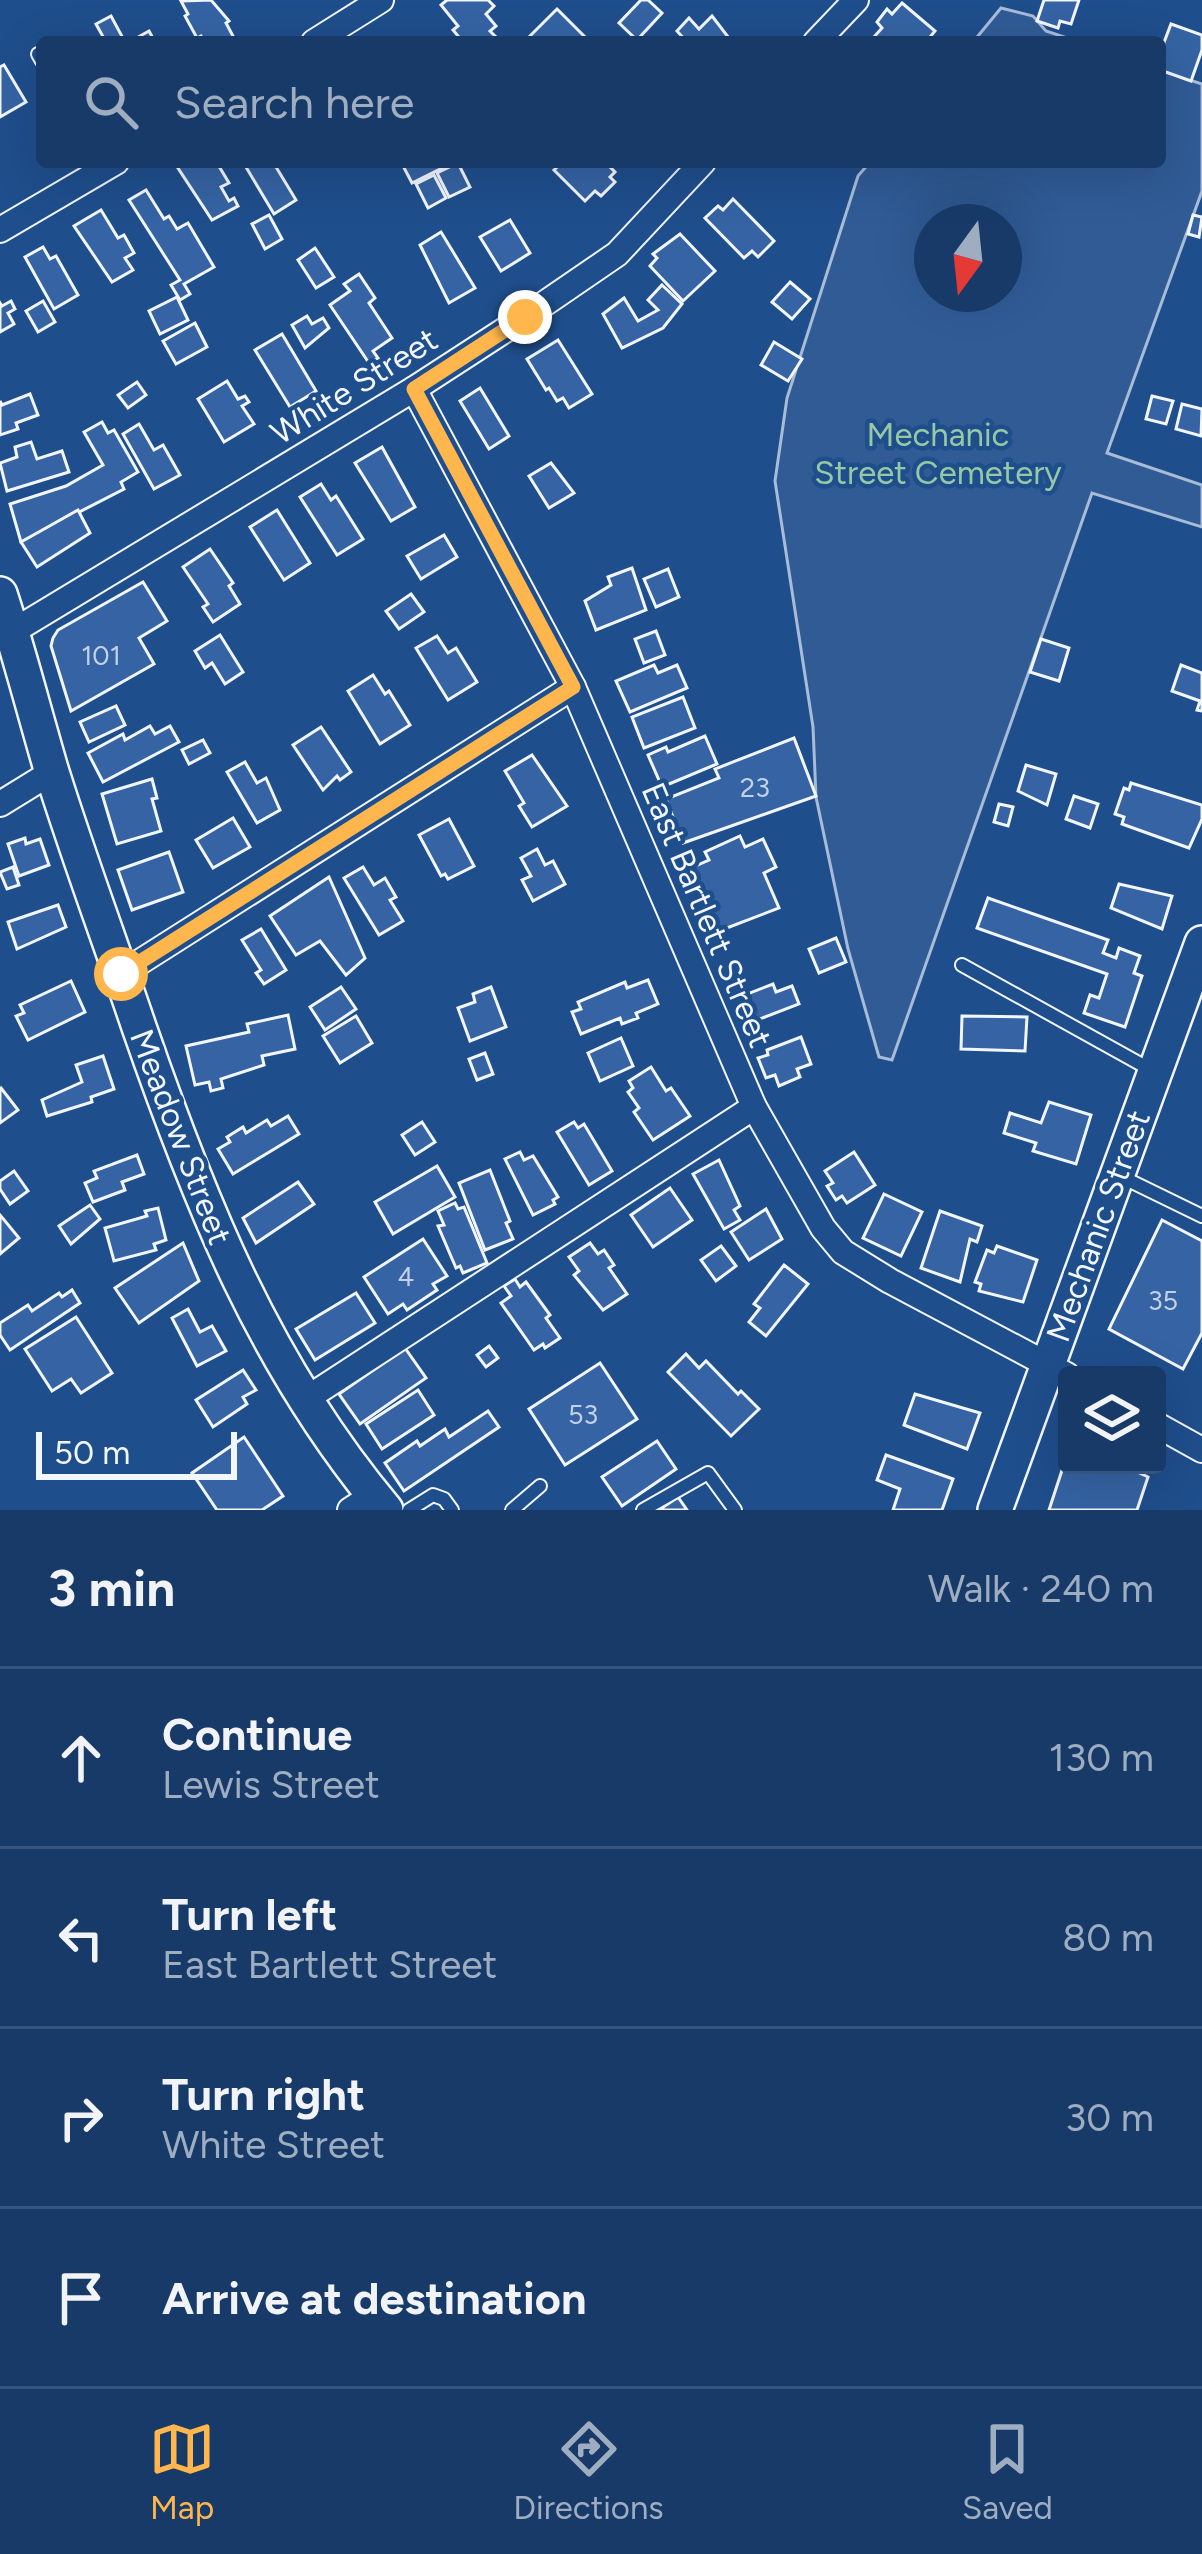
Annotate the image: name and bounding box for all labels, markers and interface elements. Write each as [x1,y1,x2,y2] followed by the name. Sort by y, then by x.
[36,36,1166,168] search box
[78,69,144,135] icon: search
[174,75,414,129] text: Search here
[914,204,1022,312] north arrow
[498,290,552,344] route end
[264,319,444,453] street label: White Street
[814,415,1062,492] park label: Mechanic Street Cemetery
[81,639,121,672] house number: 101
[740,771,770,804] house number: 23
[634,777,780,1053] street label: East Bartlett Street
[94,947,148,1001] route start
[122,1024,240,1250] street label: Meadow Street
[1038,1105,1158,1347] street label: Mechanic Street
[398,1260,414,1293] house number: 4
[1148,1284,1178,1317] house number: 35
[1058,1366,1166,1474] map controls
[1058,1366,1166,1474] button: layers
[568,1398,598,1431] house number: 53
[36,1426,237,1479] scale bar
[54,1433,130,1472] text: 50 m
[48,1558,175,1619] text: 3 min
[928,1565,1154,1612] text: Walk · 240 m
[162,1707,352,1761] text: Continue
[48,1725,114,1791] icon: ahead
[1049,1734,1154,1781] text: 130 m
[162,1761,380,1808] text: Lewis Street
[162,1887,337,1941] text: Turn left
[48,1905,114,1971] icon: left
[1062,1914,1154,1961] text: 80 m
[162,1941,497,1988] text: East Bartlett Street
[162,2067,365,2121] text: Turn right
[48,2085,114,2151] icon: right
[1065,2094,1154,2141] text: 30 m
[162,2121,385,2168] text: White Street
[48,2265,114,2331] icon: arrive
[162,2271,586,2325] text: Arrive at destination
[149,2416,215,2527] tab: Map
[513,2416,664,2527] tab: Directions
[962,2416,1053,2527] tab: Saved

